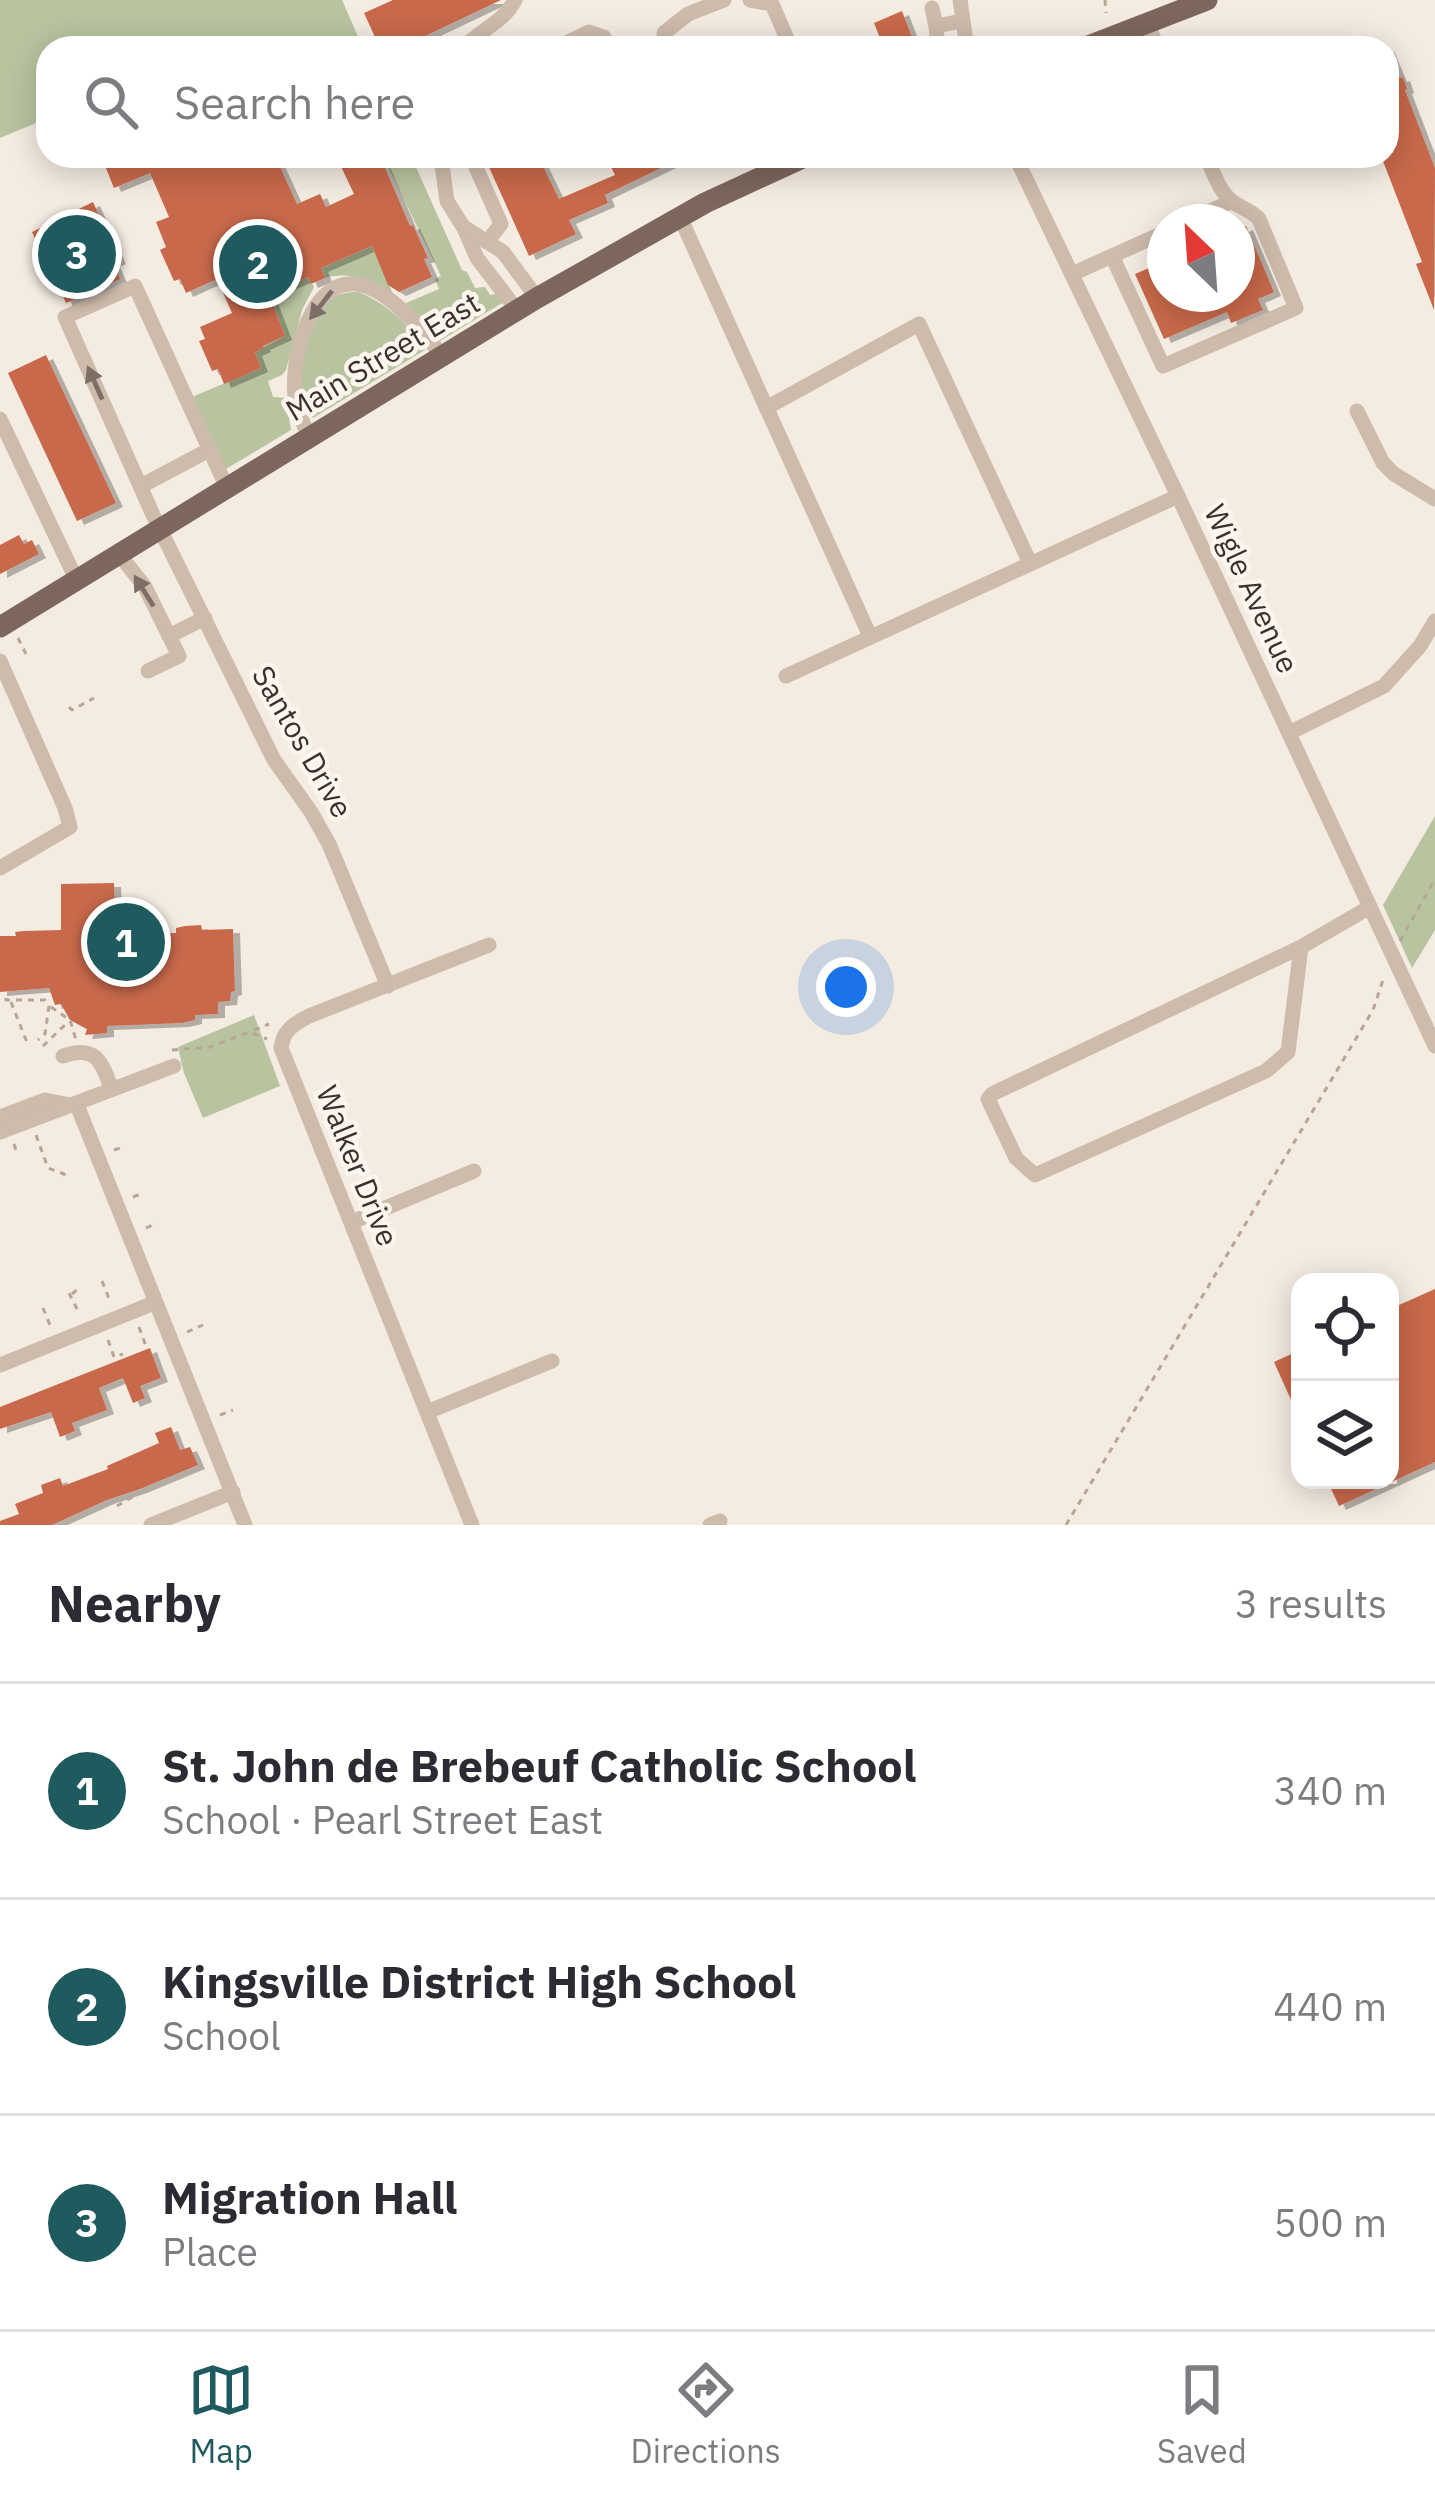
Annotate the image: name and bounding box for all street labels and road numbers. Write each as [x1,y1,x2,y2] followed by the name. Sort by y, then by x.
[278,282,486,429] street label: Main Street East
[1196,498,1308,679] street label: Wigle Avenue
[244,658,362,824] street label: Santos Drive
[308,1079,408,1252] street label: Walker Drive

